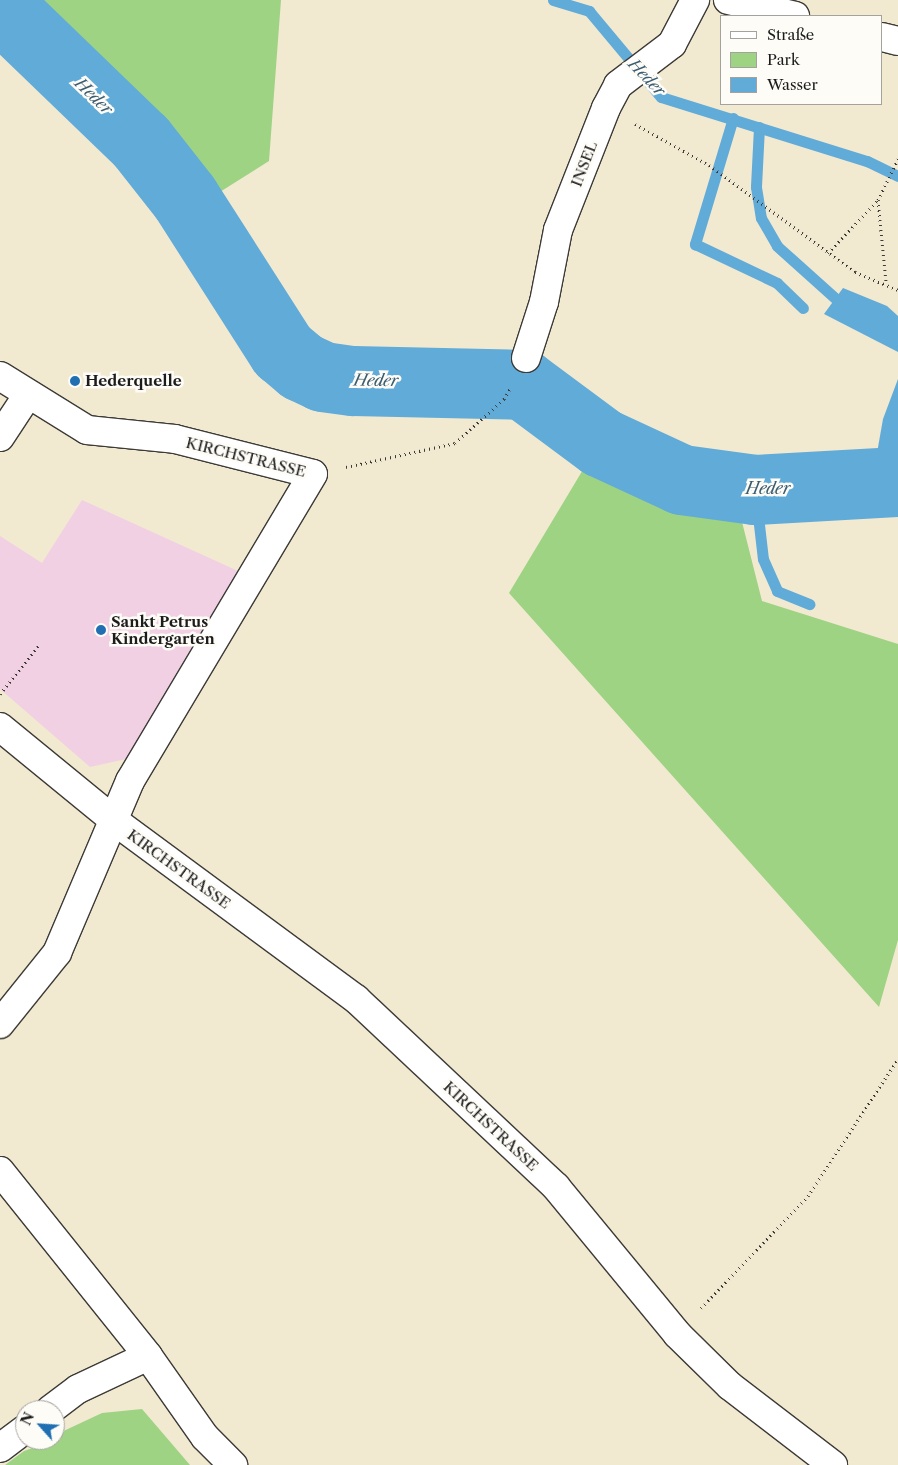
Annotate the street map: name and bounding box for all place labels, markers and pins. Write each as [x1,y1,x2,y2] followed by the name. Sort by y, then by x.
[85,372,182,390] place label: Hederquelle
[69,375,81,387] marker: Hederquelle
[111,612,215,647] place label: Sankt Petrus Kindergarten
[95,624,107,636] marker: Sankt Petrus Kindergarten

